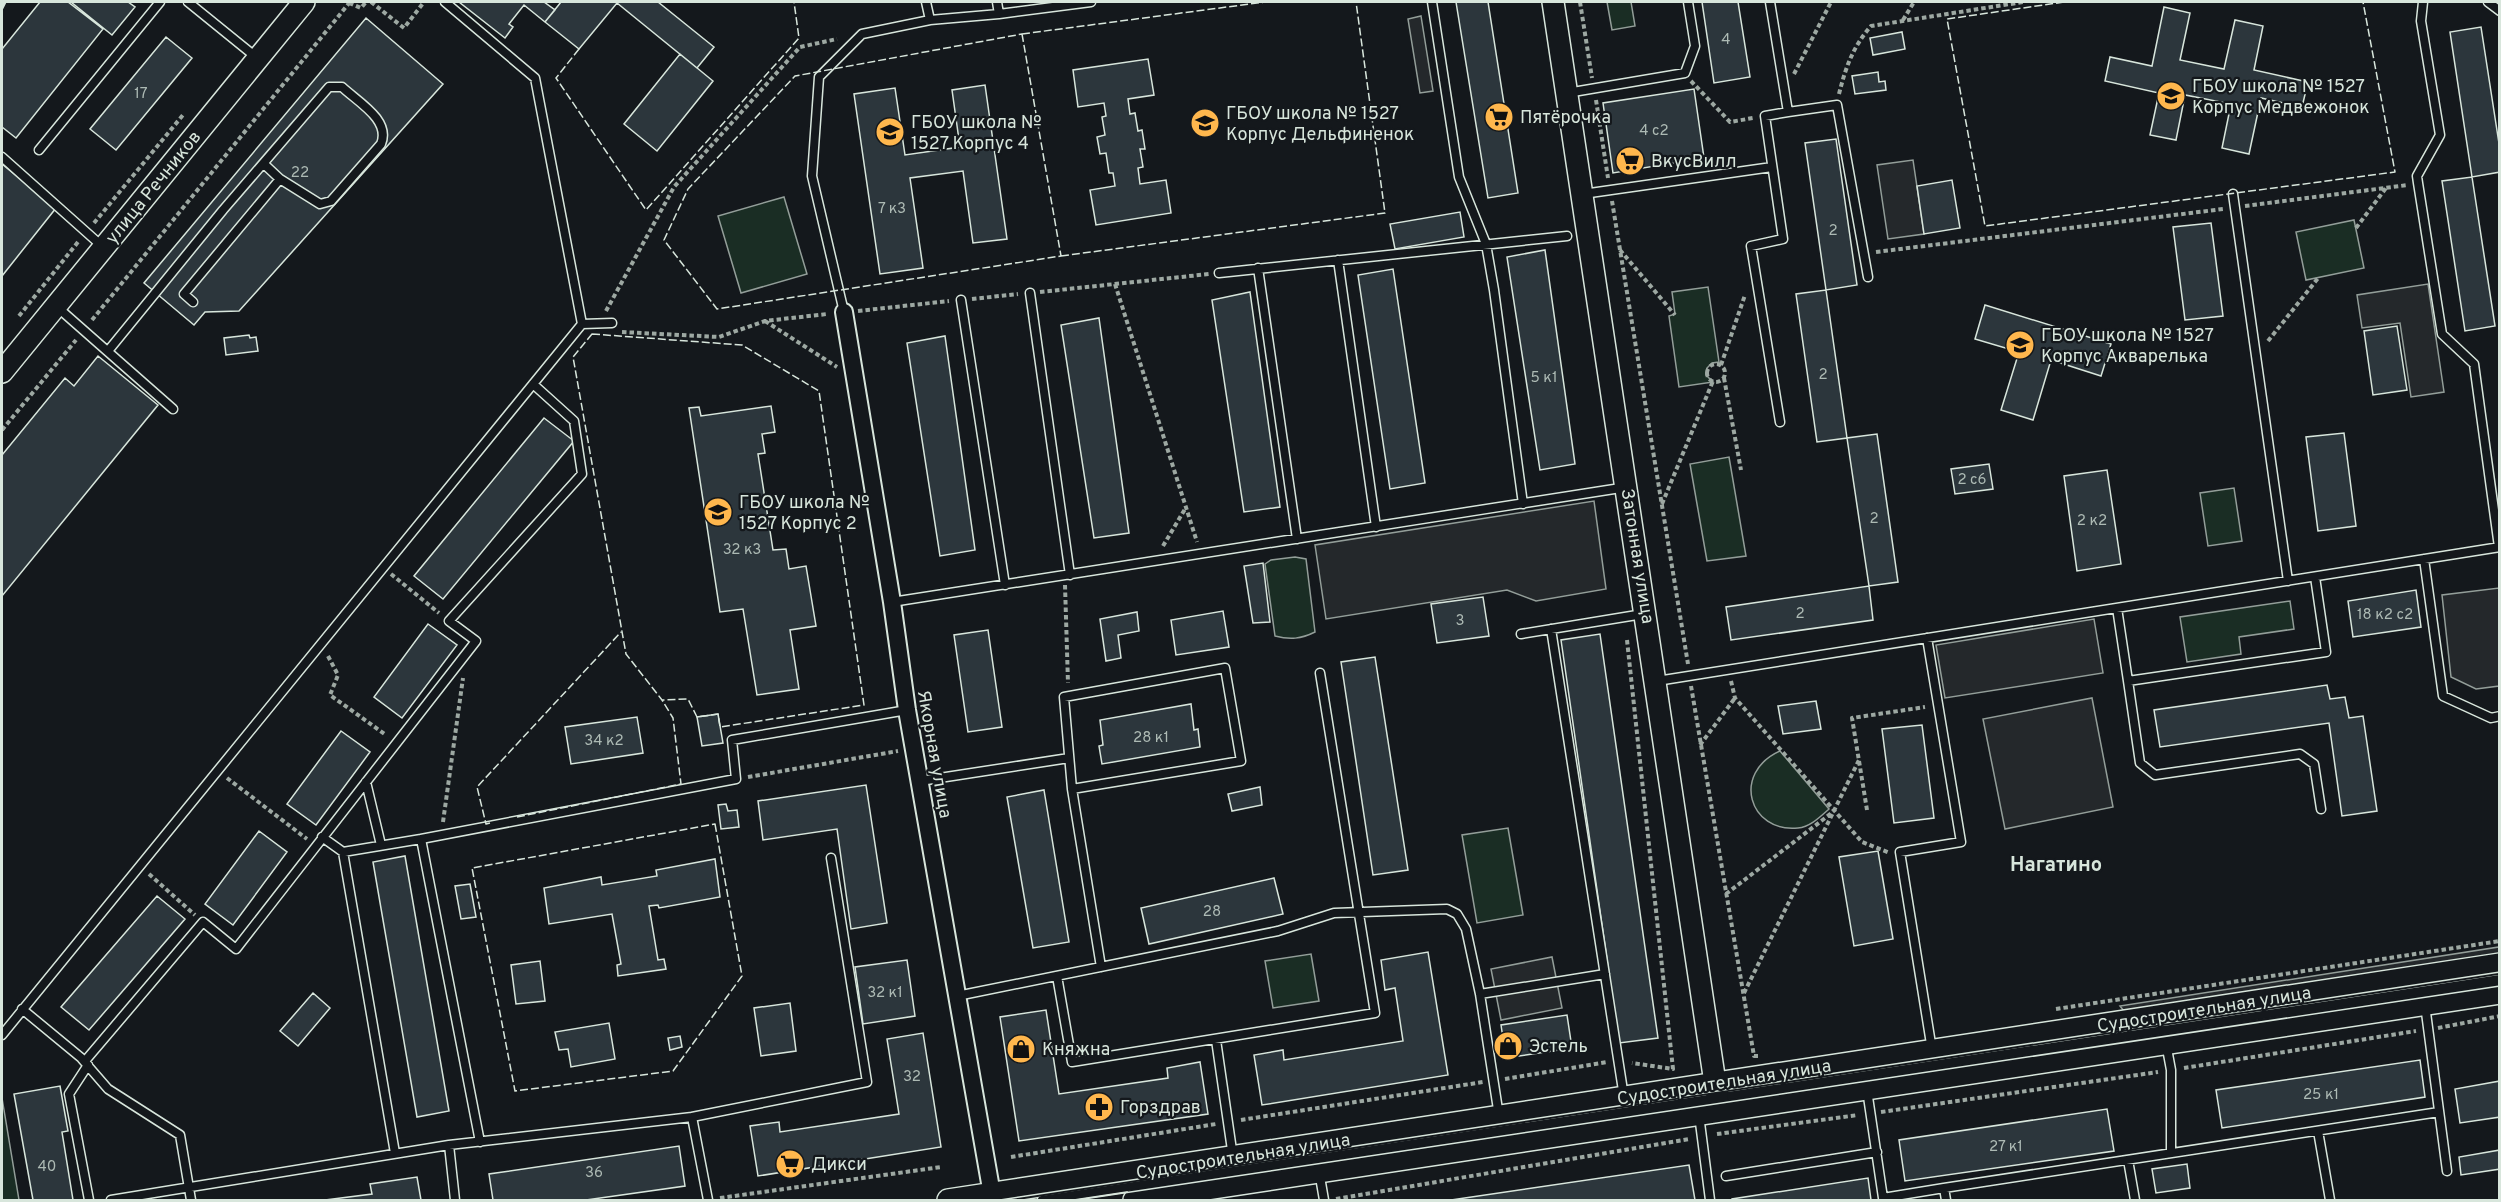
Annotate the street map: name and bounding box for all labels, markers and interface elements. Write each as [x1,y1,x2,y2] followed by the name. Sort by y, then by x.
[1721,31,1731,50] house number: 4
[2192,76,2370,120] place label: ГБОУ школа № 1527 Корпус Медвежонок
[2155,80,2187,112] school or university icon: ГБОУ школа № 1527 Корпус Медвежонок
[134,85,148,104] house number: 17
[1483,101,1515,133] supermarket icon: Пятёрочка
[1226,103,1414,147] place label: ГБОУ школа № 1527 Корпус Дельфиненок
[1189,107,1221,139] school or university icon: ГБОУ школа № 1527 Корпус Дельфиненок
[1520,107,1611,130] place label: Пятёрочка
[911,112,1042,156] place label: ГБОУ школа № 1527 Корпус 4
[874,116,906,148] school or university icon: ГБОУ школа № 1527 Корпус 4
[1639,122,1669,141] house number: 4 с2
[101,127,207,249] street label: улица Речников
[1614,145,1646,177] supermarket icon: ВкусВилл
[1651,151,1736,174] place label: ВкусВилл
[291,164,309,183] house number: 22
[878,200,906,219] house number: 7 к3
[1828,222,1838,241] house number: 2
[2041,325,2214,369] place label: ГБОУ школа № 1527 Корпус Акварелька
[2004,329,2036,361] school or university icon: ГБОУ школа № 1527 Корпус Акварелька
[1818,366,1828,385] house number: 2
[1531,369,1558,388] house number: 5 к1
[1957,471,1987,490] house number: 2 с6
[1614,487,1659,625] street label: Затонная улица
[739,492,870,536] place label: ГБОУ школа № 1527 Корпус 2
[702,496,734,528] school or university icon: ГБОУ школа № 1527 Корпус 2
[1869,510,1879,529] house number: 2
[2077,512,2107,531] house number: 2 к2
[723,541,761,560] house number: 32 к3
[1795,605,1805,624] house number: 2
[2357,606,2413,625] house number: 18 к2 с2
[1455,612,1465,631] house number: 3
[911,688,956,820] street label: Якорная улица
[1133,729,1169,748] house number: 28 к1
[584,732,624,751] house number: 34 к2
[2010,853,2102,879] district label: Нагатино
[1203,903,1221,922] house number: 28
[2096,982,2313,1039] street label: Судостроительная улица
[867,984,903,1003] house number: 32 к1
[1492,1030,1524,1062] shop icon: Эстель
[1005,1033,1037,1065] shop icon: Княжна
[1529,1036,1588,1059] place label: Эстель
[1042,1039,1110,1062] place label: Княжна
[1616,1055,1833,1112] street label: Судостроительная улица
[903,1068,921,1087] house number: 32
[2303,1086,2339,1105] house number: 25 к1
[1083,1091,1115,1123] pharmacy icon: Горздрав
[1120,1097,1201,1120] place label: Горздрав
[1135,1129,1352,1186] street label: Судостроительная улица
[1989,1138,2023,1157] house number: 27 к1
[774,1148,806,1180] supermarket icon: Дикси
[811,1154,867,1177] place label: Дикси
[38,1158,56,1177] house number: 40
[585,1164,603,1183] house number: 36

